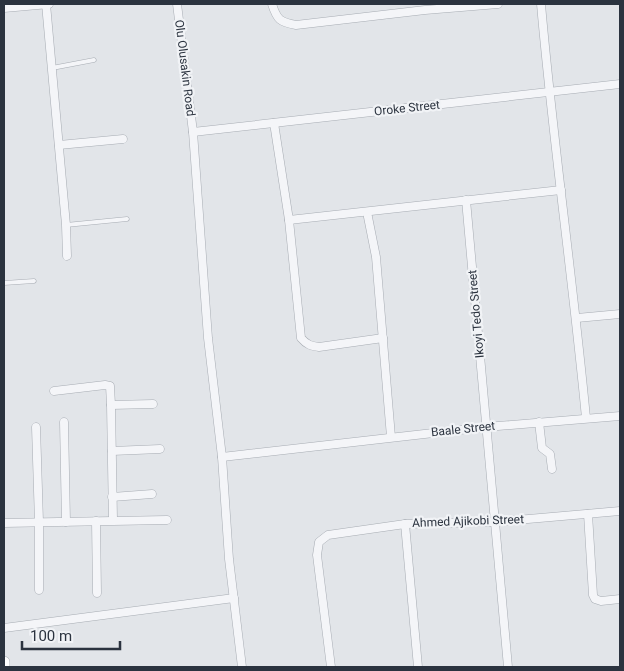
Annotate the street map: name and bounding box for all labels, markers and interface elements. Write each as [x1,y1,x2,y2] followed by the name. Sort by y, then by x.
[172,19,198,117] street label: Olu Olusakin Road
[373,98,441,118] street label: Oroke Street
[465,269,487,359] street label: Ikoyi Tedo Street
[430,419,496,439] street label: Baale Street
[412,512,524,530] street label: Ahmed Ajikobi Street
[22,618,120,650] scale bar
[30,627,72,645] text: 100 m

